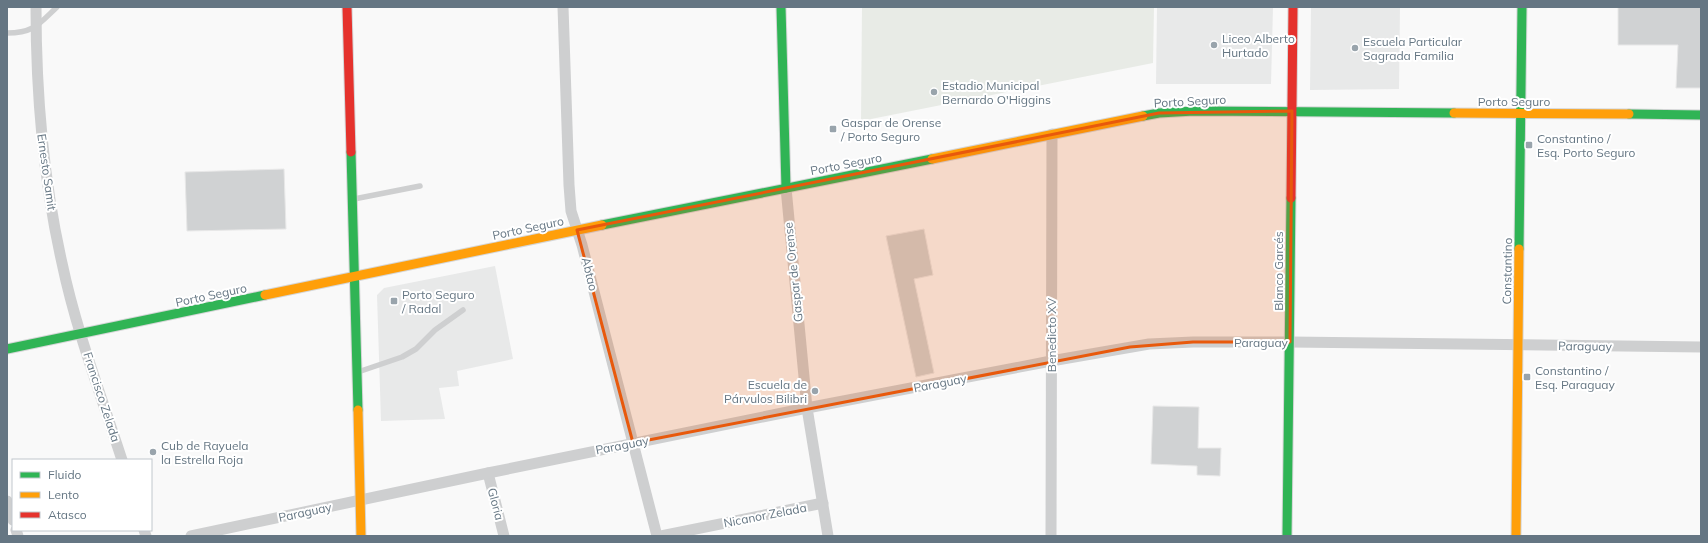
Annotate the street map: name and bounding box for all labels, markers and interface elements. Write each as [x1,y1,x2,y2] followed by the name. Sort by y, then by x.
[1222,31,1295,60] place label: Liceo Alberto Hurtado
[1363,34,1463,63] place label: Escuela Particular Sagrada Familia
[1209,40,1219,50] marker: Liceo Alberto Hurtado
[1350,43,1360,53] marker: Escuela Particular Sagrada Familia
[942,78,1051,107] place label: Estadio Municipal Bernardo O'Higgins
[929,87,939,97] marker: Estadio Municipal Bernardo O'Higgins
[1153,92,1227,110] street label: Porto Seguro
[1478,94,1550,109] street label: Porto Seguro
[840,115,941,144] place label: Gaspar de Orense / Porto Seguro
[828,124,838,134] marker: Gaspar de Orense / Porto Seguro
[1537,131,1636,160] place label: Constantino / Esq. Porto Seguro
[34,133,60,211] street label: Ernesto Samit
[1524,140,1534,150] marker: Constantino / Esq. Porto Seguro
[809,150,883,178] street label: Porto Seguro
[491,213,565,243] street label: Porto Seguro
[780,221,806,323] street label: Gaspar de Orense
[1271,231,1286,311] street label: Blanco Garcés
[1499,237,1515,305] street label: Constantino
[579,256,601,293] street label: Abtao
[174,280,248,310] street label: Porto Seguro
[401,287,475,316] place label: Porto Seguro / Radal
[389,296,399,306] marker: Porto Seguro / Radal
[1044,297,1059,372] street label: Benedicto XV
[1234,335,1289,350] street label: Paraguay
[1558,338,1613,354] street label: Paraguay
[80,350,124,444] street label: Francisco Zelada
[1535,363,1616,392] place label: Constantino / Esq. Paraguay
[912,370,968,396] street label: Paraguay
[1522,372,1532,382] marker: Constantino / Esq. Paraguay
[724,377,807,406] place label: Escuela de Párvulos Bilibri
[810,386,820,396] marker: Escuela de Párvulos Bilibri
[594,432,650,458] street label: Paraguay
[161,438,249,467] place label: Cub de Rayuela la Estrella Roja
[148,447,158,457] marker: Cub de Rayuela la Estrella Roja
[12,459,152,531] legend
[48,467,82,482] text: Fluido
[484,486,508,522] street label: Gloria
[48,487,79,502] text: Lento
[277,499,334,525] street label: Paraguay
[722,500,808,530] street label: Nicanor Zelada
[48,507,87,522] text: Atasco

